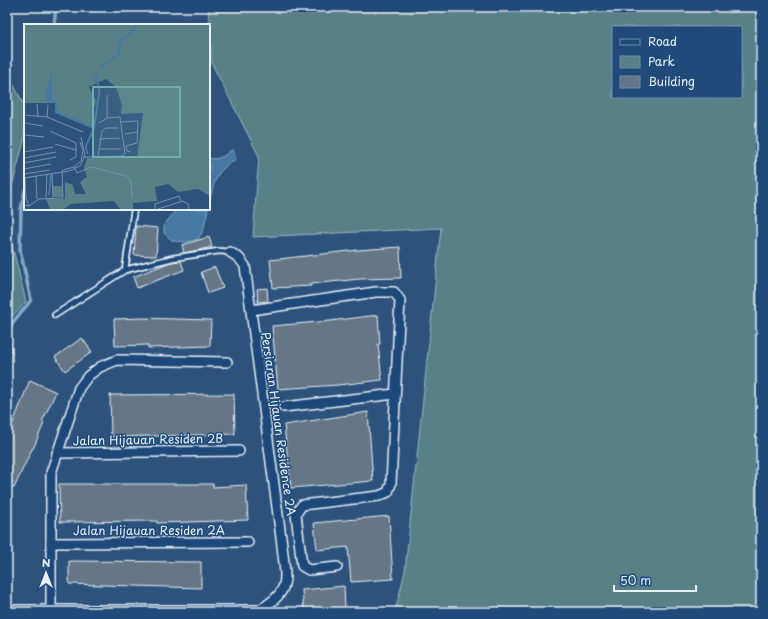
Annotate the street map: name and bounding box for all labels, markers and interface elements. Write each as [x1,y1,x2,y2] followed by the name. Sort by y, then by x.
[24,24,210,210] inset map
[612,26,742,98] legend
[648,32,677,50] text: Road
[648,52,675,70] text: Park
[648,72,695,90] text: Building
[257,331,301,517] street label: Persiaran Hijauan Residence 2A
[73,429,223,449] street label: Jalan Hijauan Residen 2B
[73,521,225,539] street label: Jalan Hijauan Residen 2A
[26,553,66,593] north arrow
[42,554,51,571] text: N
[614,567,696,593] scale bar
[620,571,651,589] text: 50 m

